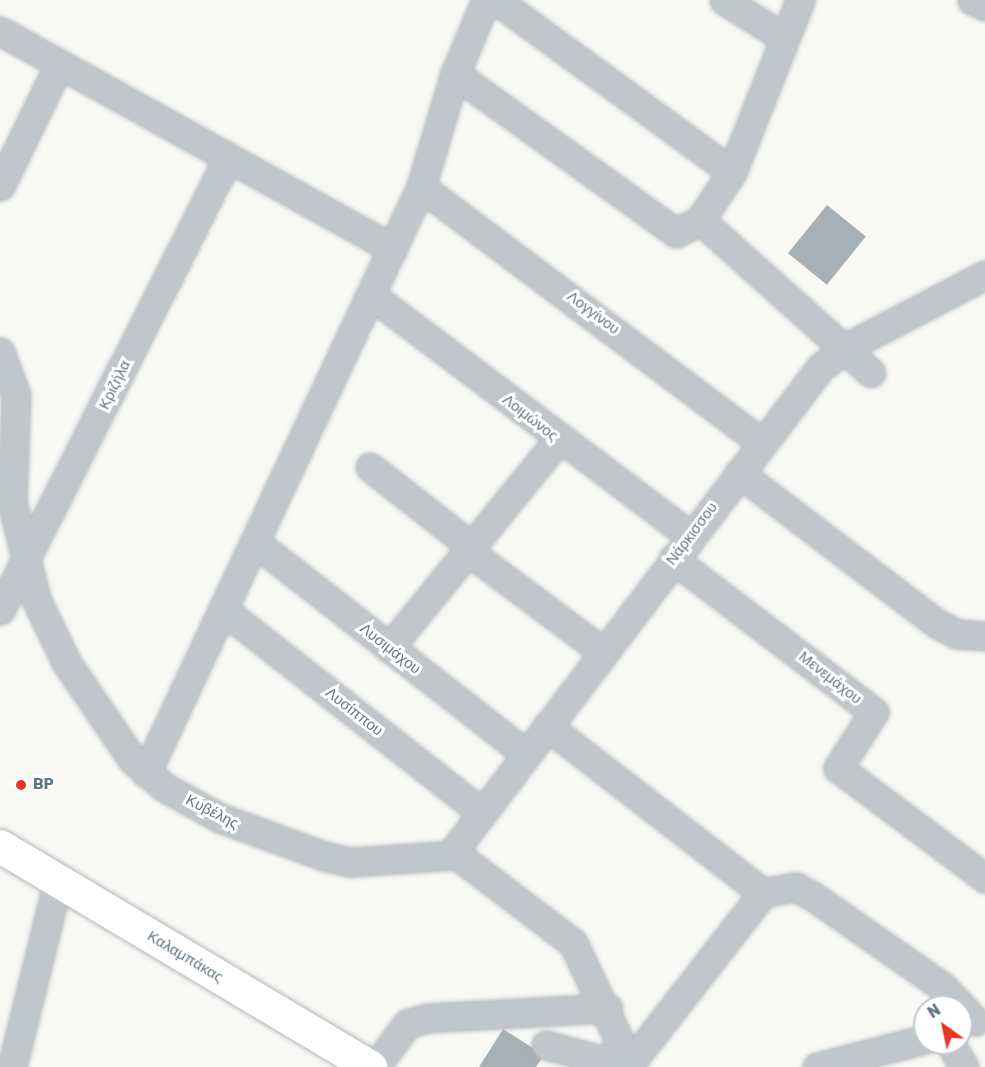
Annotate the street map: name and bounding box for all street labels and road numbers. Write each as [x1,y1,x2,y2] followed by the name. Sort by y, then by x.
[563,288,623,338] street label: Λογγίνου
[95,357,135,413] street label: Κριζήλα
[499,391,561,445] street label: Λοιμώνος
[663,499,721,569] street label: Νάρκισσου
[356,620,424,678] street label: Λυσιμάχου
[795,648,865,708] street label: Μενεμάχου
[322,684,386,740] street label: Λυσίππου
[183,791,241,833] street label: Κυβέλης
[144,927,226,987] street label: Καλαμπάκας

